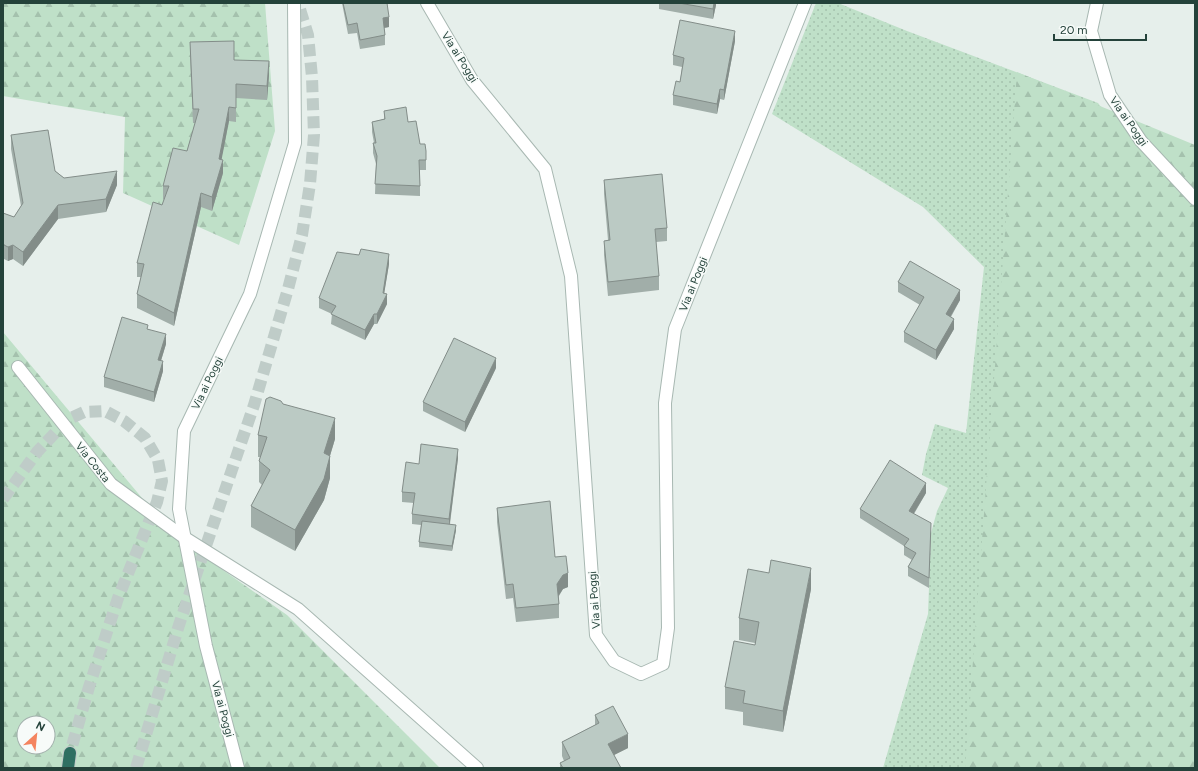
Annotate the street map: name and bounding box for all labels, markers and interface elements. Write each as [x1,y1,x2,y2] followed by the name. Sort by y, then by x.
[1054,16,1146,42] scale bar
[1060,23,1088,37] text: 20 m
[439,29,480,85] street label: Via ai Poggi
[1107,94,1150,149] street label: Via ai Poggi
[677,255,710,313] street label: Via ai Poggi
[189,355,226,412] street label: Via ai Poggi
[73,440,113,485] street label: Via Costa
[586,571,603,629] street label: Via ai Poggi
[209,680,236,739] street label: Via ai Poggi
[16,715,56,755] north arrow
[34,719,47,734] text: N

